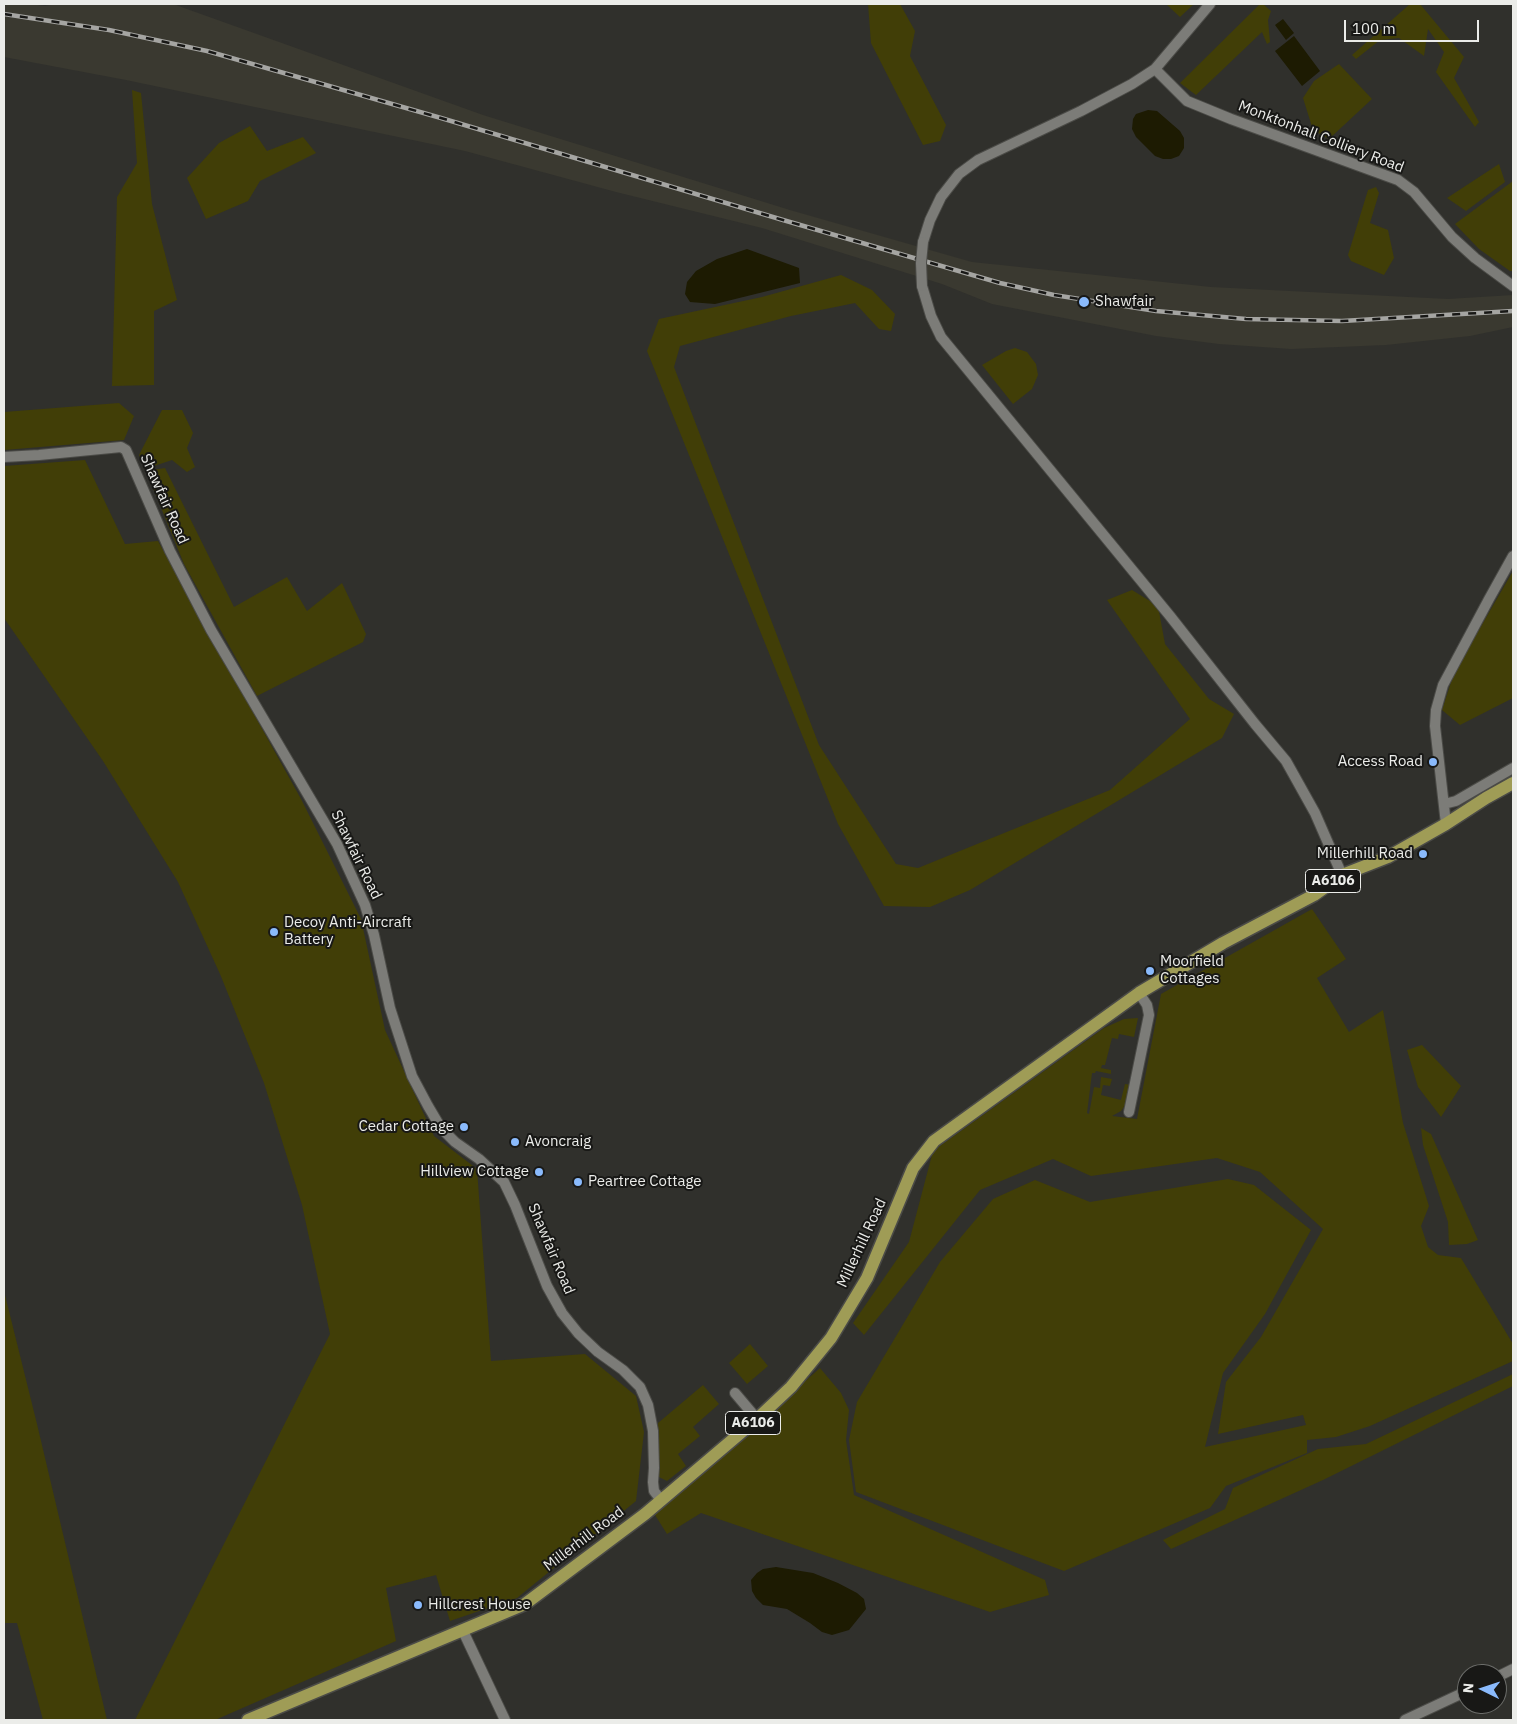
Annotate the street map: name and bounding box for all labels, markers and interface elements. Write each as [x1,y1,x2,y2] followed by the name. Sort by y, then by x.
[1347,10,1482,42] scale bar
[1352,19,1396,38] text: 100 m
[1236,97,1406,177] street label: Monktonhall Colliery Road
[1095,293,1154,311] place label: Shawfair
[1077,295,1091,309] marker: Shawfair
[136,451,192,547] street label: Shawfair Road
[1338,753,1423,771] place label: Access Road
[1427,756,1439,768] marker: Access Road
[327,808,385,902] street label: Shawfair Road
[1317,845,1413,863] place label: Millerhill Road
[1417,848,1429,860] marker: Millerhill Road
[1306,869,1360,892] road number: A6106
[284,914,412,949] place label: Decoy Anti-Aircraft Battery
[268,926,280,938] marker: Decoy Anti-Aircraft Battery
[1160,953,1224,988] place label: Moorfield Cottages
[1144,965,1156,977] marker: Moorfield Cottages
[359,1118,454,1136] place label: Cedar Cottage
[458,1121,470,1133] marker: Cedar Cottage
[525,1133,591,1151] place label: Avoncraig
[509,1136,521,1148] marker: Avoncraig
[420,1163,529,1181] place label: Hillview Cottage
[533,1166,545,1178] marker: Hillview Cottage
[588,1173,701,1191] place label: Peartree Cottage
[572,1176,584,1188] marker: Peartree Cottage
[834,1196,890,1290] street label: Millerhill Road
[524,1201,578,1297] street label: Shawfair Road
[726,1412,780,1435] road number: A6106
[540,1503,628,1575] street label: Millerhill Road
[428,1596,531,1614] place label: Hillcrest House
[412,1599,424,1611] marker: Hillcrest House
[1457,1664,1507,1714] north arrow
[1459,1682,1477,1694] text: N

